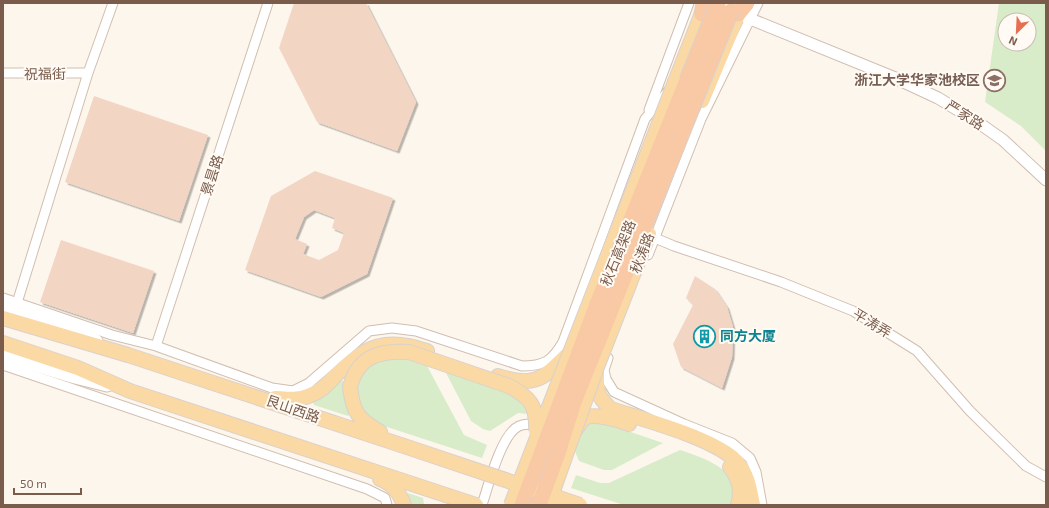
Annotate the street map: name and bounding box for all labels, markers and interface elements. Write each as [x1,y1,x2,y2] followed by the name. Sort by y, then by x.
[997,12,1037,52] north arrow
[1006,34,1019,49] text: N
[24,65,66,82] street label: 祝福街
[982,67,1008,93] school or university icon: 浙江大学华家池校区
[854,71,980,88] place label: 浙江大学华家池校区
[943,96,988,133] street label: 严家路
[197,152,226,197] street label: 景昙路
[597,217,639,288] street label: 秋石高架路
[626,230,657,275] street label: 秋涛路
[850,304,895,341] street label: 平涛弄
[692,323,718,349] building icon: 同方大厦
[720,327,776,344] place label: 同方大厦
[264,391,322,426] street label: 艮山西路
[14,470,81,496] scale bar
[20,476,47,490] text: 50 m

